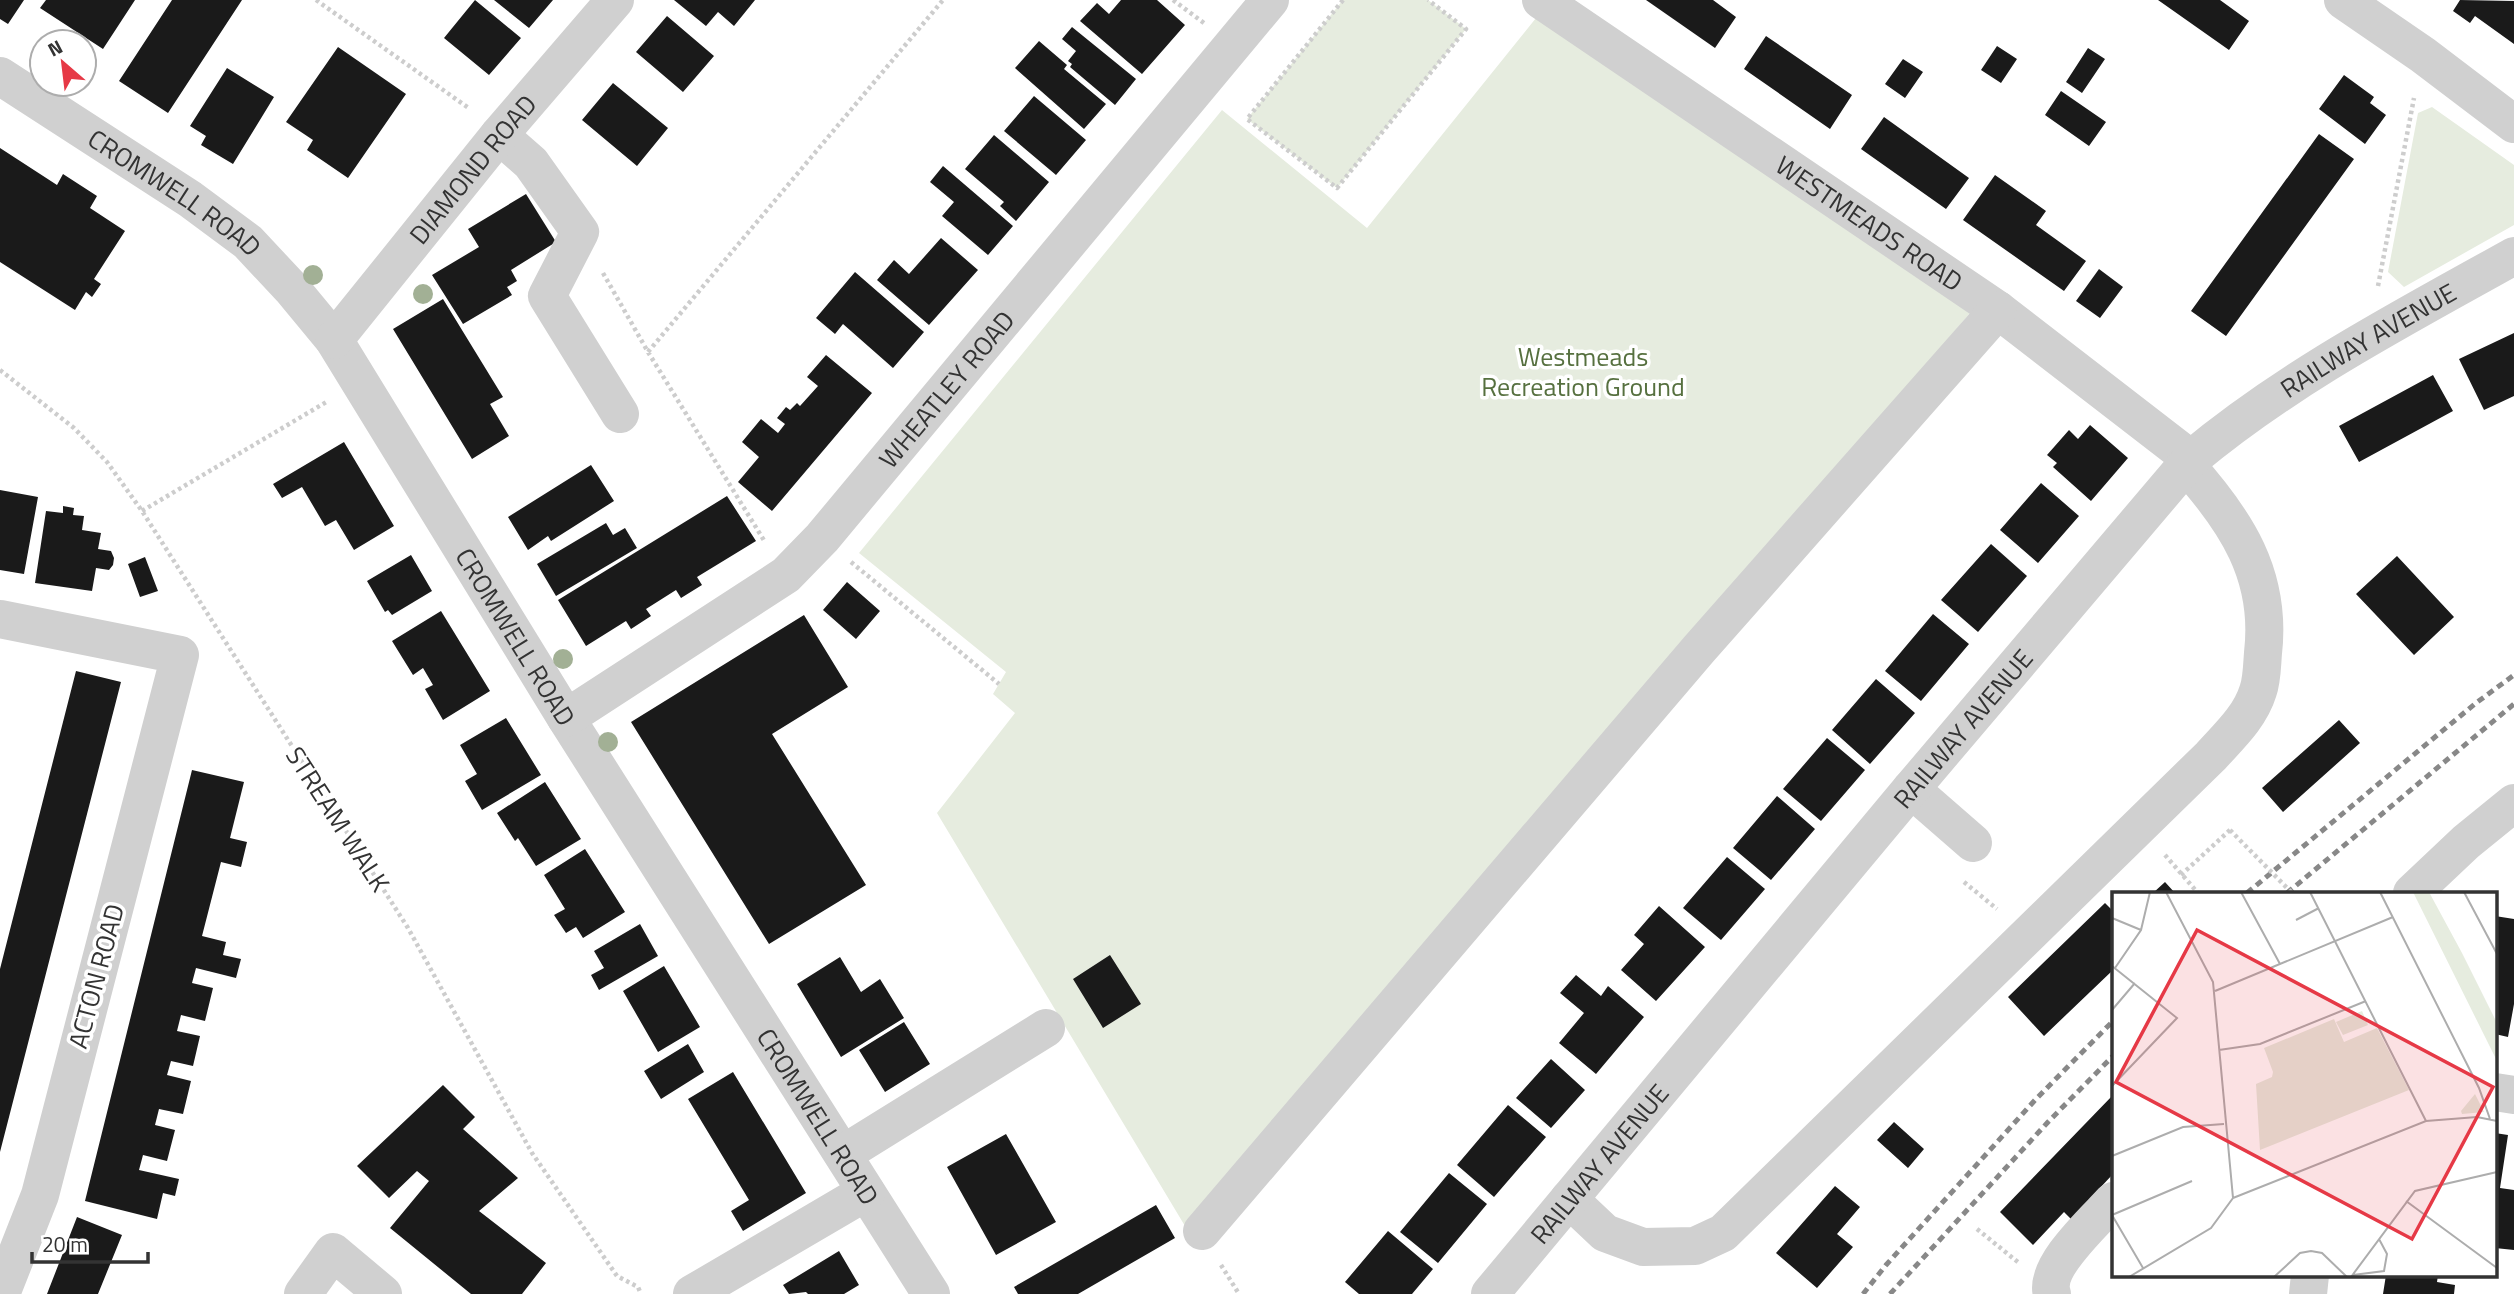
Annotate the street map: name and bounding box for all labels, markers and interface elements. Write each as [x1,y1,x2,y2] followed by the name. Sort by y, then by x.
[28,28,98,98] north arrow
[42,32,67,63] text: N
[399,86,545,252] street label: DIAMOND ROAD
[81,119,271,265] street label: CROMWELL ROAD
[1768,145,1971,300] street label: WESTMEADS ROAD
[2272,272,2463,407] street label: RAILWAY AVENUE
[869,302,1023,476] street label: WHEATLEY ROAD
[1481,337,1685,406] park label: Westmeads Recreation Ground
[446,540,586,733] street label: CROMWELL ROAD
[1883,640,2042,817] street label: RAILWAY AVENUE
[276,739,400,900] street label: STREAM WALK
[2112,892,2496,1276] inset map
[58,899,134,1053] street label: ACTON ROAD
[748,1020,889,1212] street label: CROMWELL ROAD
[1520,1075,1677,1252] street label: RAILWAY AVENUE
[32,1220,147,1264] scale bar
[42,1228,88,1260] text: 20 m

